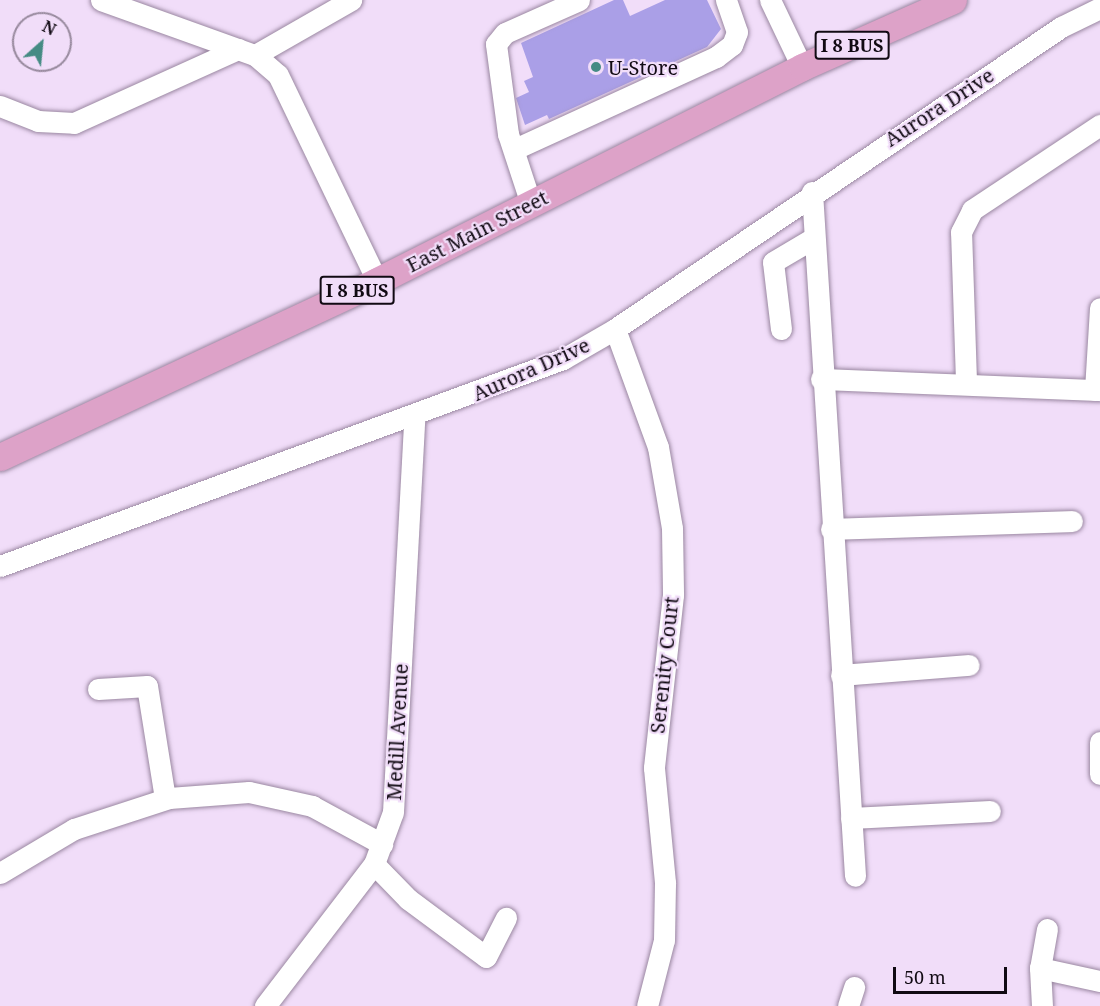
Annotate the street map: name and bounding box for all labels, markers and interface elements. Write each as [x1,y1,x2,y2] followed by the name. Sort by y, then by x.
[12,12,72,72] north arrow
[39,15,60,40] text: N
[814,30,890,60] road number: I 8 BUS
[608,55,678,79] place label: U-Store
[589,60,603,74] marker: U-Store
[880,63,998,151] street label: Aurora Drive
[402,185,552,277] street label: East Main Street
[320,275,394,305] road number: I 8 BUS
[469,333,593,405] street label: Aurora Drive
[645,595,683,735] street label: Serenity Court
[381,663,413,801] street label: Medill Avenue
[896,955,1010,993] scale bar
[904,965,946,989] text: 50 m

